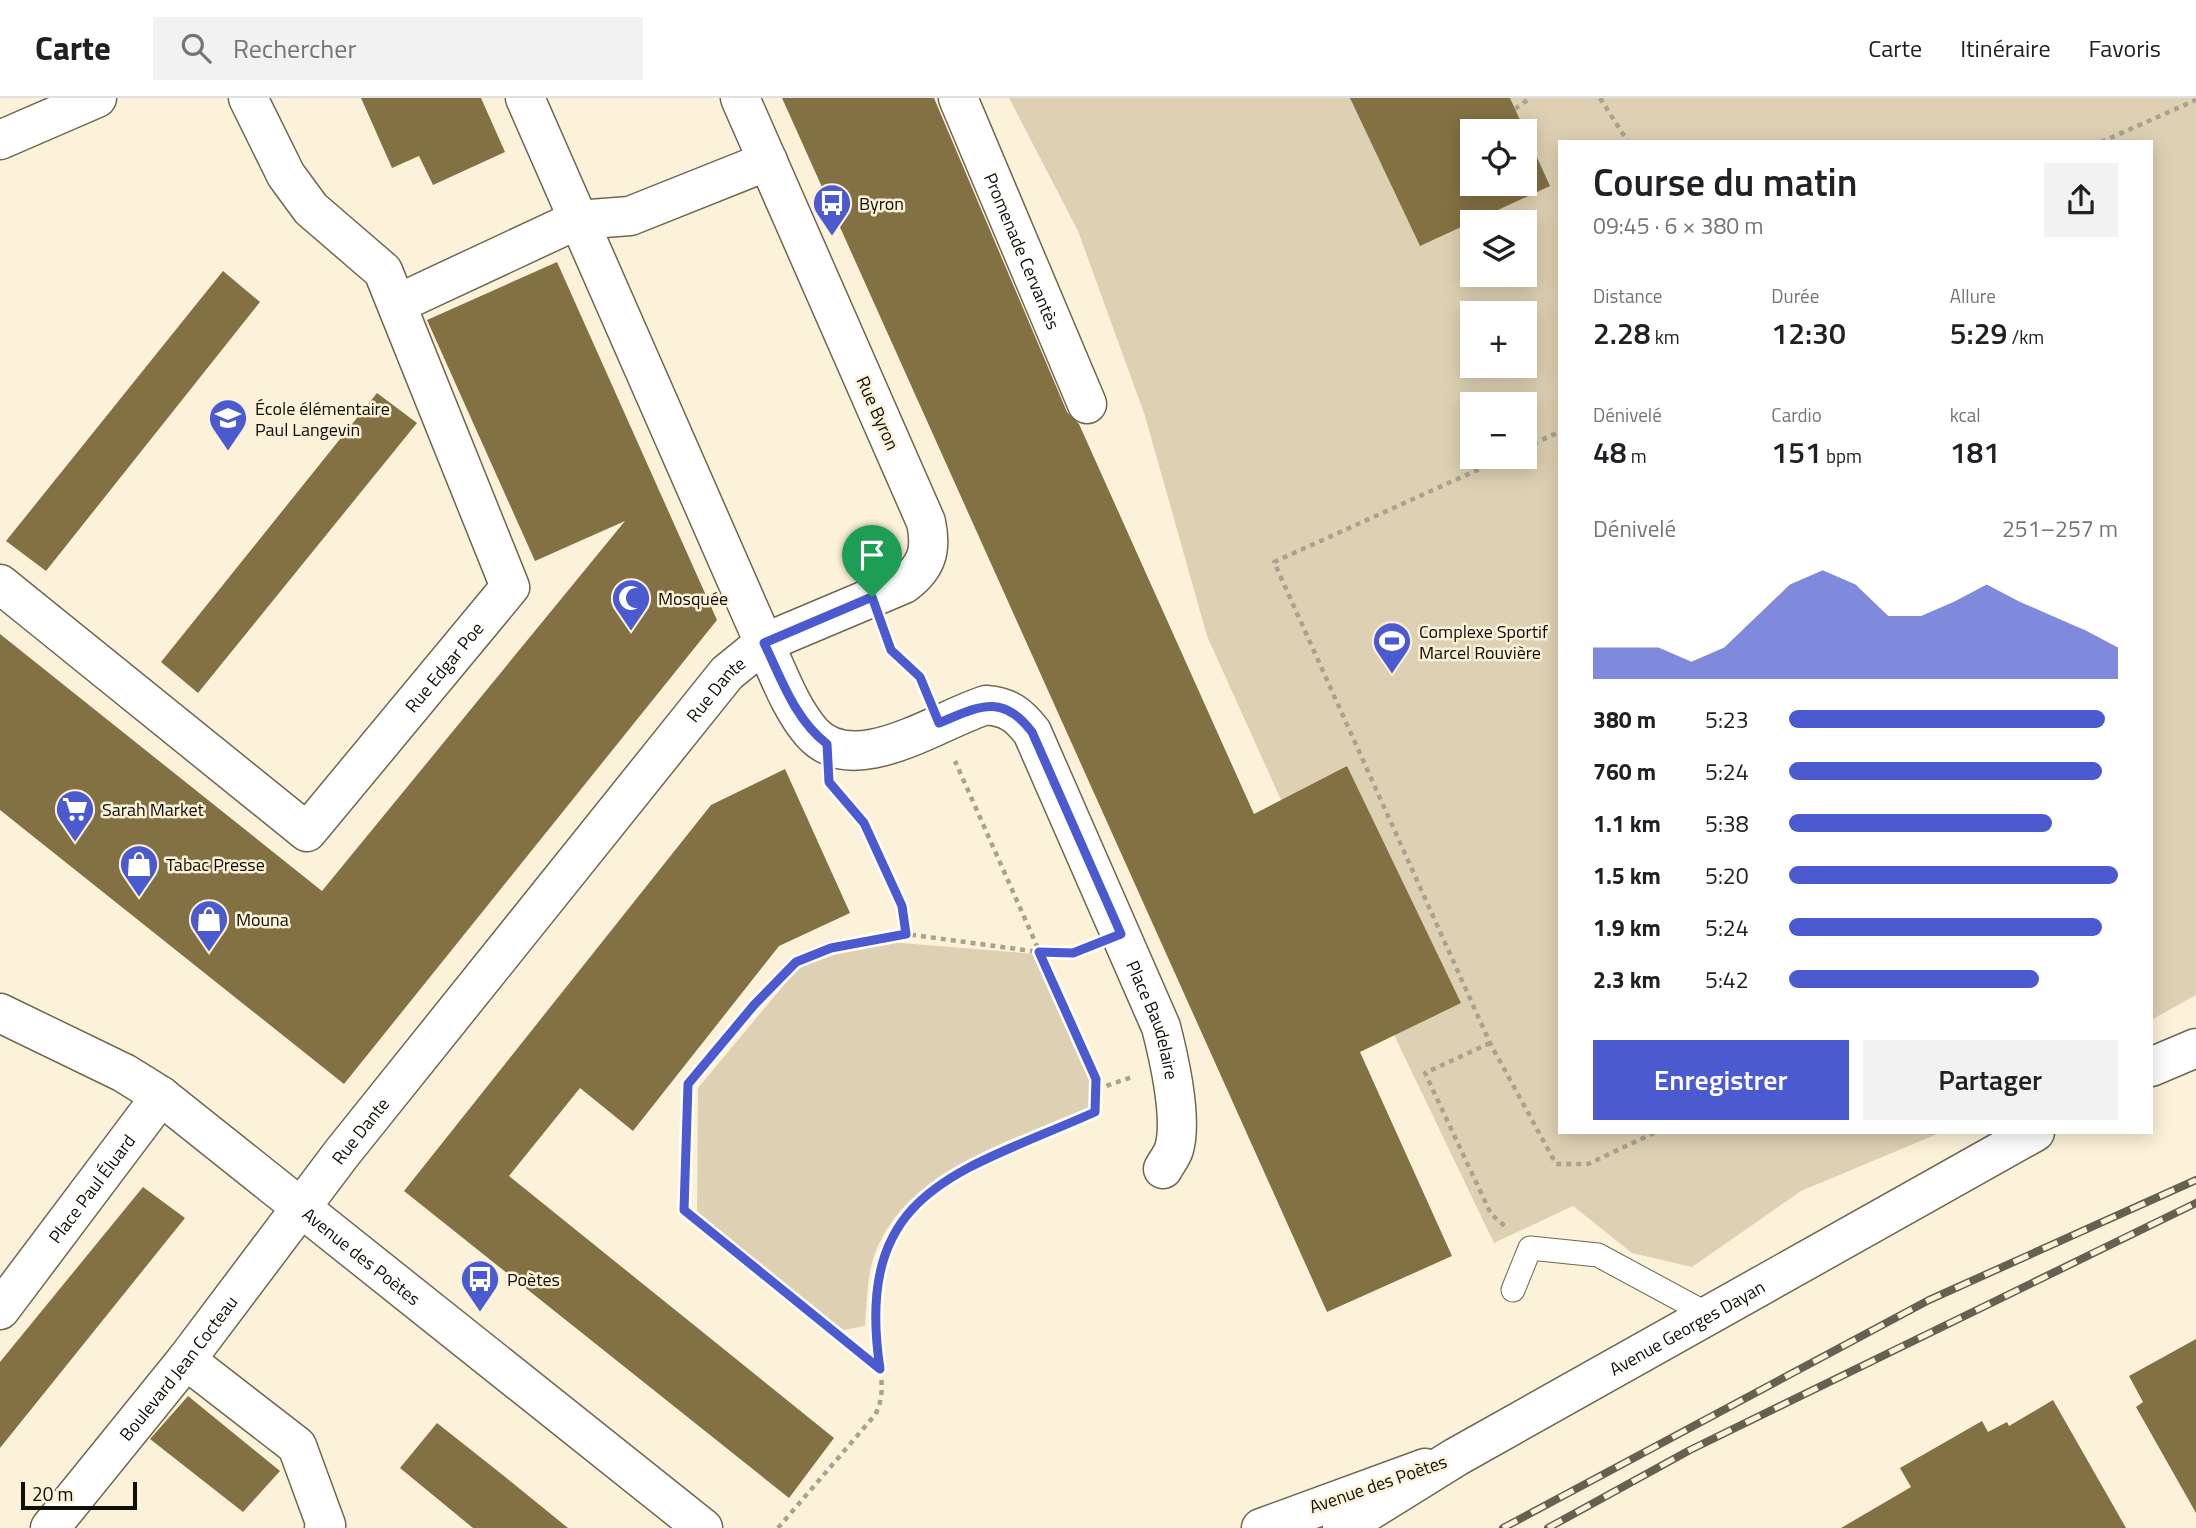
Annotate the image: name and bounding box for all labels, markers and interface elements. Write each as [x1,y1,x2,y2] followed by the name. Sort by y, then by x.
[153,17,643,80] search box
[35,23,111,73] text: Carte
[177,29,215,67] icon: search
[233,29,356,68] text: Rechercher
[1868,30,1922,66] text: Carte
[1960,30,2051,66] text: Itinéraire
[2089,30,2161,66] text: Favoris
[1460,119,1537,469] map controls
[1460,119,1537,196] button: locate
[1593,153,1857,211] text: Course du matin
[2044,163,2118,237] button: share
[977,168,1067,333] street label: Promenade Cervantès
[811,182,853,237] bus stop icon: Byron
[859,190,904,217] place label: Byron
[1593,208,1763,243] text: 09:45 · 6 × 380 m
[1460,210,1537,287] button: layers
[1593,281,1662,310] text: Distance
[1771,281,1819,310] text: Durée
[1950,281,1996,310] text: Allure
[1460,301,1537,378] button: +
[1593,310,1651,356] text: 2.28
[1771,310,1846,356] text: 12:30
[1950,310,2007,356] text: 5:29
[1651,322,1680,351] text: km
[2007,322,2044,351] text: /km
[850,372,906,454] street label: Rue Byron
[1460,392,1537,469] button: −
[255,395,390,443] place label: École élémentaire Paul Langevin
[207,397,249,452] school or university icon: École élémentaire Paul Langevin
[1593,400,1662,429] text: Dénivelé
[1771,400,1822,429] text: Cardio
[1950,400,1981,429] text: kcal
[1593,429,1627,475] text: 48
[1771,429,1822,475] text: 151
[1950,429,2000,475] text: 181
[1627,441,1647,470] text: m
[1822,441,1862,470] text: bpm
[1593,511,1676,546] text: Dénivelé
[2002,511,2118,546] text: 251–257 m
[842,525,902,597] pin
[853,536,891,574] icon: arrive
[610,577,652,632] mosque icon: Mosquée
[658,585,728,612] place label: Mosquée
[398,616,489,718] street label: Rue Edgar Poe
[1419,618,1548,666] place label: Complexe Sportif Marcel Rouvière
[1371,620,1413,675] sports icon: Complexe Sportif Marcel Rouvière
[679,650,751,728] street label: Rue Dante
[1593,702,1656,737] text: 380 m
[1705,702,1749,737] text: 5:23
[1593,754,1656,789] text: 760 m
[1705,754,1749,789] text: 5:24
[54,788,96,843] supermarket icon: Sarah Market
[102,796,204,823] place label: Sarah Market
[1593,806,1661,841] text: 1.1 km
[1705,806,1749,841] text: 5:38
[118,843,160,898] shop icon: Tabac Presse
[166,851,265,878] place label: Tabac Presse
[1593,858,1661,893] text: 1.5 km
[1705,858,1749,893] text: 5:20
[188,898,230,953] shop icon: Mouna
[236,906,289,933] place label: Mouna
[1593,910,1661,945] text: 1.9 km
[1705,910,1749,945] text: 5:24
[1120,956,1186,1082] street label: Place Baudelaire
[1593,962,1661,997] text: 2.3 km
[1705,962,1749,997] text: 5:42
[1593,1040,1849,1120] button: Enregistrer
[1863,1040,2118,1120] button: Partager
[325,1091,395,1170] street label: Rue Dante
[41,1128,141,1249] street label: Place Paul Éluard
[297,1200,427,1311] street label: Avenue des Poètes
[459,1258,501,1313] bus stop icon: Poètes
[507,1266,560,1293] place label: Poètes
[1604,1273,1770,1382] street label: Avenue Georges Dayan
[112,1290,244,1446] street label: Boulevard Jean Cocteau
[1305,1448,1451,1520] street label: Avenue des Poètes
[21,1479,136,1511] scale bar
[32,1479,73,1508] text: 20 m

